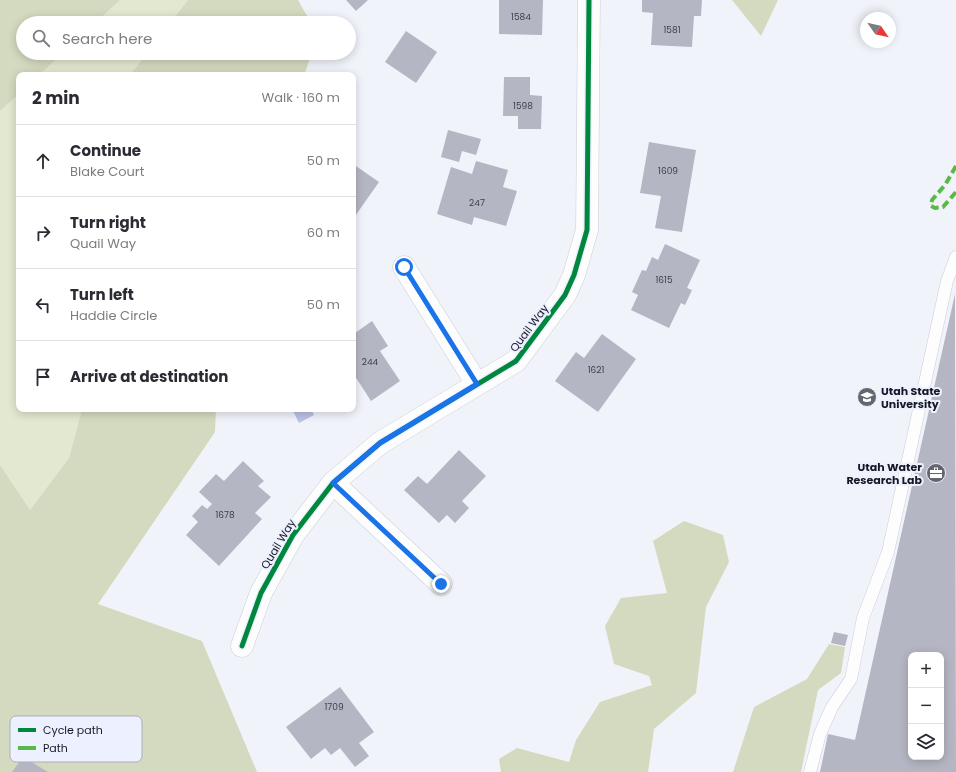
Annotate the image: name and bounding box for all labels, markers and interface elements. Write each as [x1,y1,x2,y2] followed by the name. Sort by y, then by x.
[511,11,531,23] house number: 1584
[860,12,896,48] north arrow
[16,16,356,60] search box
[663,24,681,36] house number: 1581
[30,27,52,49] icon: search
[62,28,152,49] text: Search here
[32,86,80,110] text: 2 min
[261,88,340,107] text: Walk · 160 m
[513,100,533,112] house number: 1598
[70,140,141,161] text: Continue
[32,150,54,172] icon: ahead
[307,151,340,170] text: 50 m
[70,162,144,181] text: Blake Court
[658,165,678,177] house number: 1609
[469,197,485,209] house number: 247
[70,212,146,233] text: Turn right
[32,222,54,244] icon: right
[307,223,340,242] text: 60 m
[70,234,136,253] text: Quail Way
[395,258,413,276] route start
[655,274,673,286] house number: 1615
[70,284,134,305] text: Turn left
[32,294,54,316] icon: left
[307,295,340,314] text: 50 m
[506,300,553,355] street label: Quail Way
[70,306,157,325] text: Haddie Circle
[362,356,379,368] house number: 244
[588,364,604,376] house number: 1621
[32,366,54,388] icon: arrive
[70,366,228,387] text: Arrive at destination
[881,383,941,412] place label: Utah State University
[856,386,878,408] school or university icon: Utah State University
[846,459,923,488] place label: Utah Water Research Lab
[925,462,947,484] office icon: Utah Water Research Lab
[215,509,235,521] house number: 1678
[257,515,300,572] street label: Quail Way
[432,575,450,593] route end
[908,652,944,760] map controls
[908,652,944,688] button: +
[908,688,944,724] button: −
[324,701,344,713] house number: 1709
[10,716,142,762] legend
[43,722,103,738] text: Cycle path
[908,724,944,760] button: layers
[43,740,68,756] text: Path

